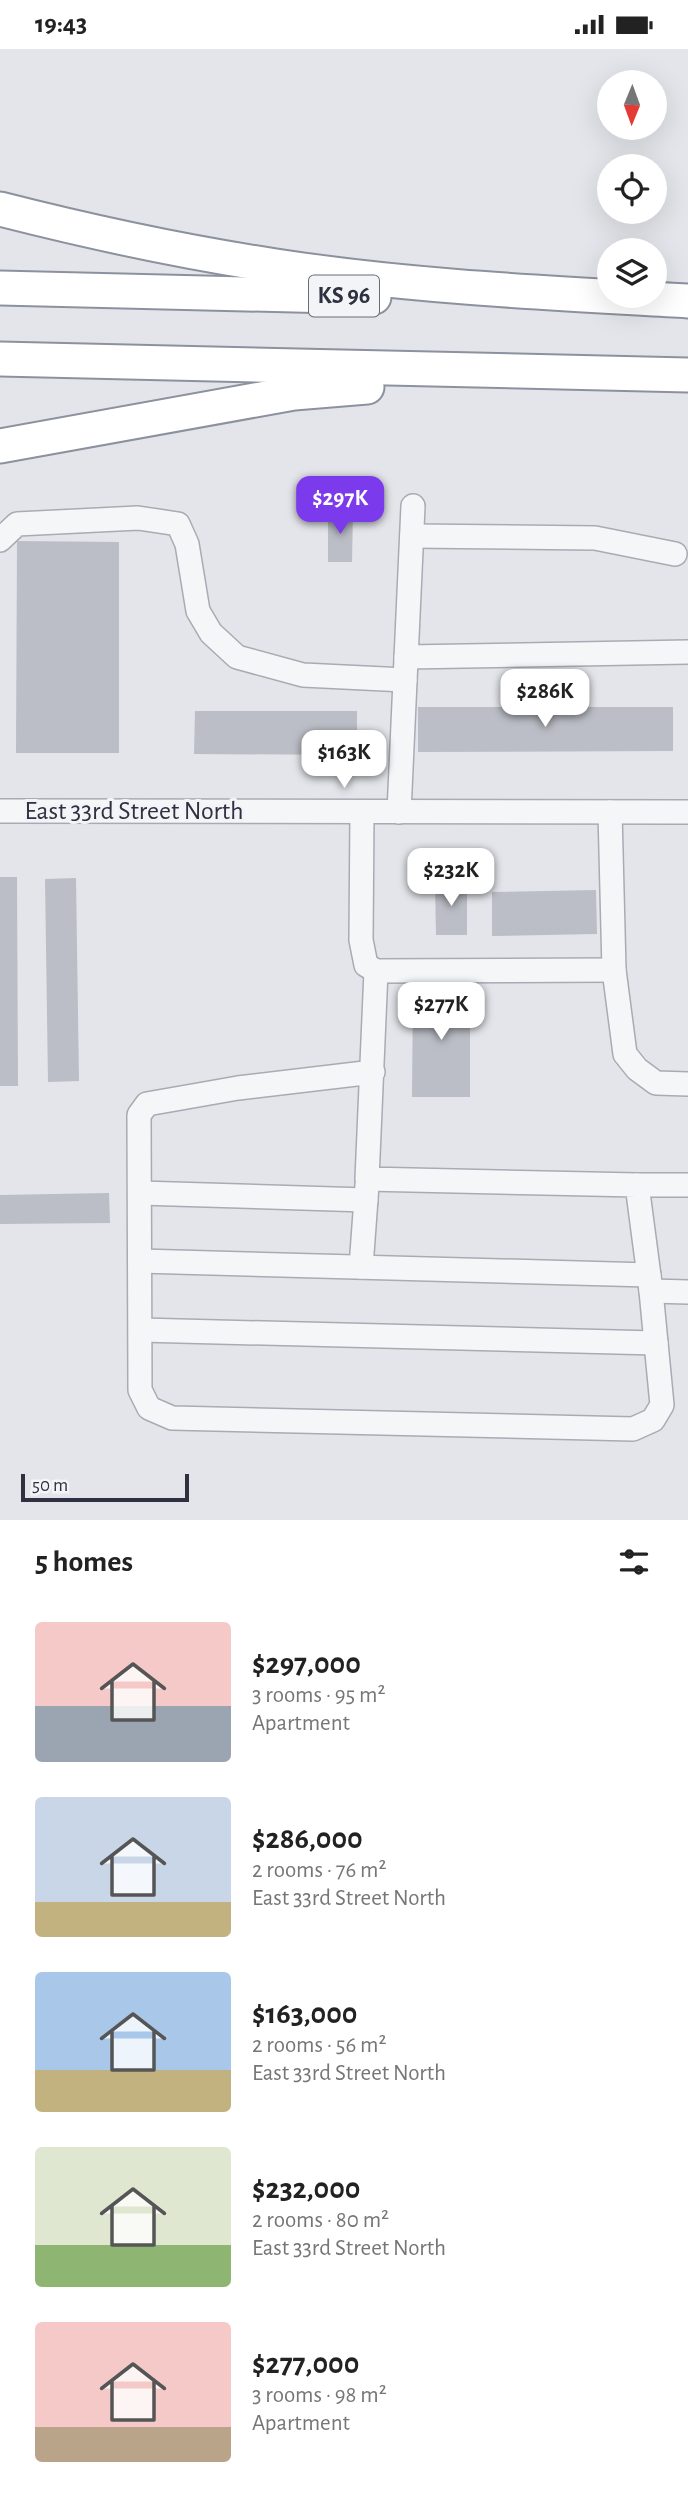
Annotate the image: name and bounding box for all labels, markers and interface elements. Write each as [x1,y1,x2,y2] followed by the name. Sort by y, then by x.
[35,11,87,37] text: 19:43
[597,70,667,140] north arrow
[597,70,667,308] map controls
[597,154,667,224] button: locate
[597,238,667,308] button: layers
[309,275,379,317] road number: KS 96
[291,477,389,536] pin: $297K
[312,487,368,510] text: $297K
[496,669,594,729] pin: $286K
[516,680,574,703] text: $286K
[295,731,393,790] pin: $163K
[317,741,371,764] text: $163K
[24,798,244,824] street label: East 33rd Street North
[402,849,500,908] pin: $232K
[423,859,479,882] text: $232K
[392,983,490,1042] pin: $277K
[414,993,468,1016] text: $277K
[21,1471,189,1503] scale bar
[32,1476,68,1495] text: 50 m
[615,1543,653,1581] icon: filters
[35,1547,133,1577] text: 5 homes
[252,1649,361,1679] text: $297,000
[91,1650,175,1734] icon: home
[252,1684,385,1707] text: 3 rooms · 95 m²
[252,1712,350,1735] text: Apartment
[252,1824,363,1854] text: $286,000
[91,1825,175,1909] icon: home
[252,1859,386,1882] text: 2 rooms · 76 m²
[252,1887,446,1910] text: East 33rd Street North
[252,1999,357,2029] text: $163,000
[91,2000,175,2084] icon: home
[252,2034,386,2057] text: 2 rooms · 56 m²
[252,2062,446,2085] text: East 33rd Street North
[252,2174,360,2204] text: $232,000
[91,2175,175,2259] icon: home
[252,2209,389,2232] text: 2 rooms · 80 m²
[252,2237,446,2260] text: East 33rd Street North
[252,2349,359,2379] text: $277,000
[91,2350,175,2434] icon: home
[252,2384,387,2407] text: 3 rooms · 98 m²
[252,2412,350,2435] text: Apartment

